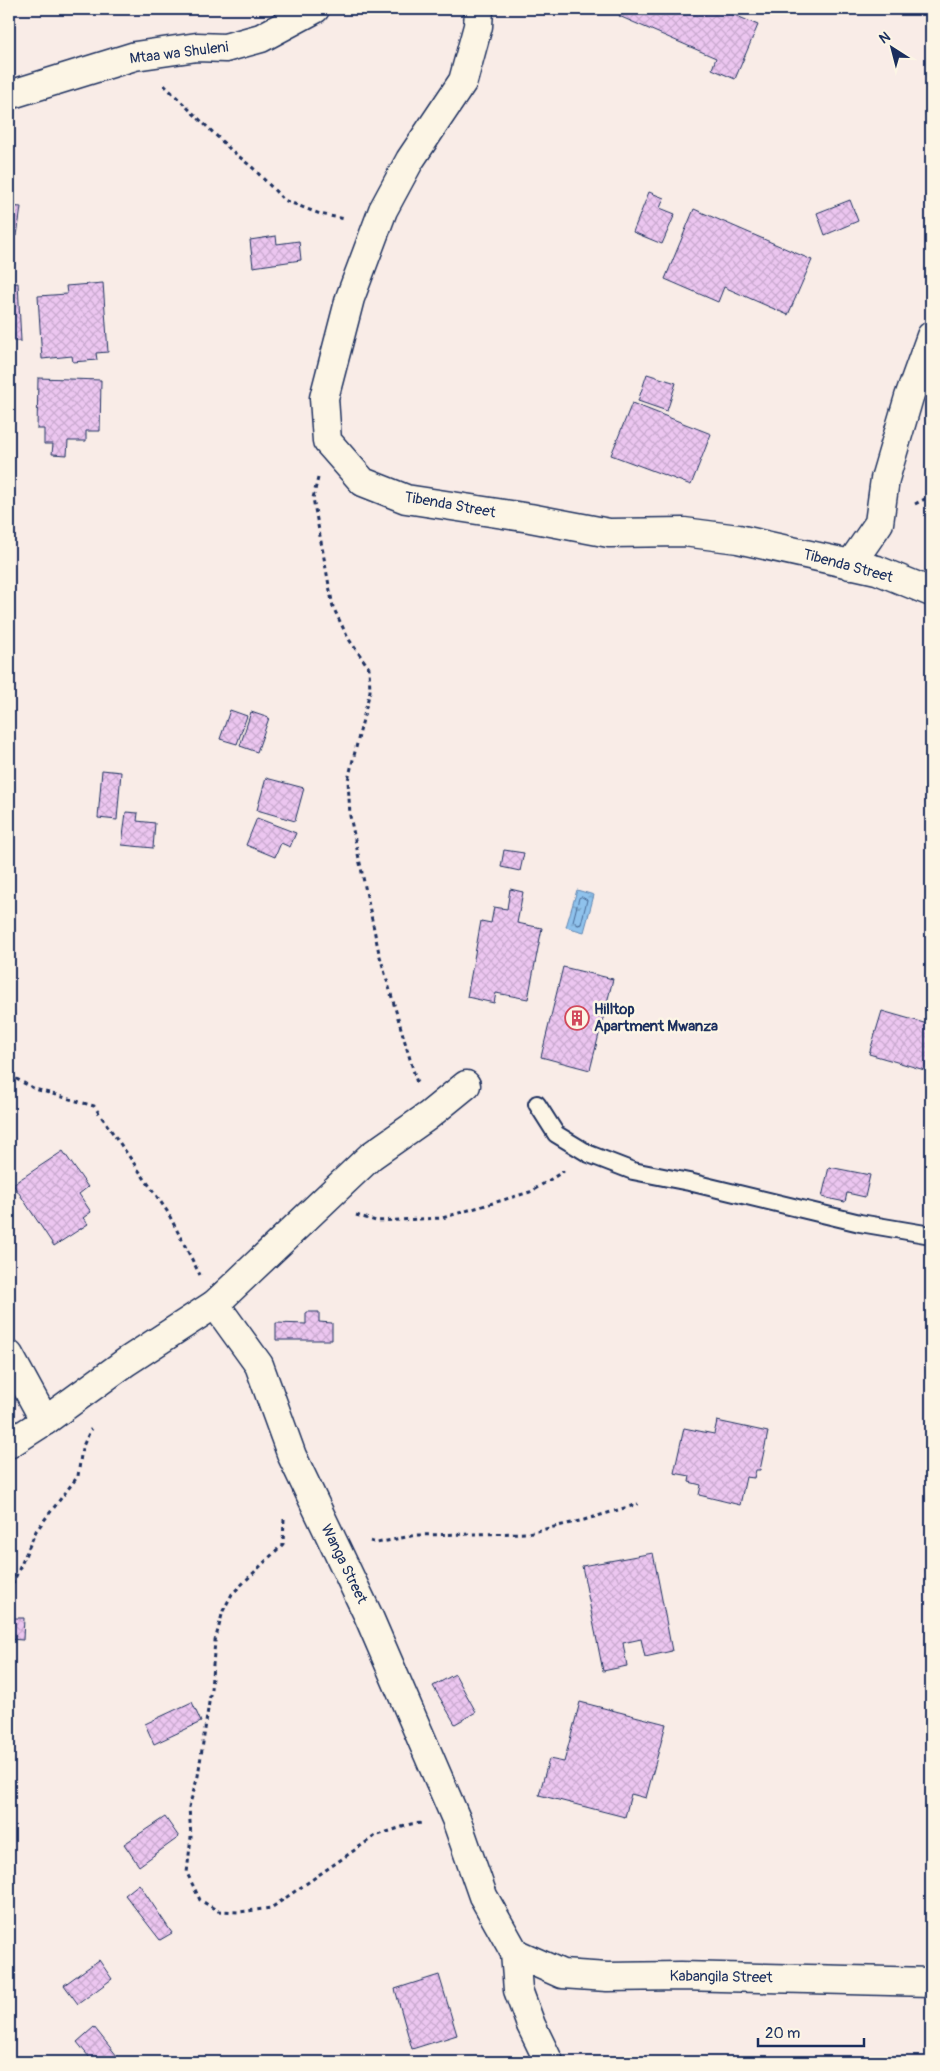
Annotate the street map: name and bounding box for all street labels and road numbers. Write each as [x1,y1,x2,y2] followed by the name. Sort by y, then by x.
[128,37,230,68] street label: Mtaa wa Shuleni
[403,488,498,523] street label: Tibenda Street
[801,545,896,587] street label: Tibenda Street
[317,1521,372,1608] street label: Wanga Street
[669,1967,774,1987] street label: Kabangila Street

